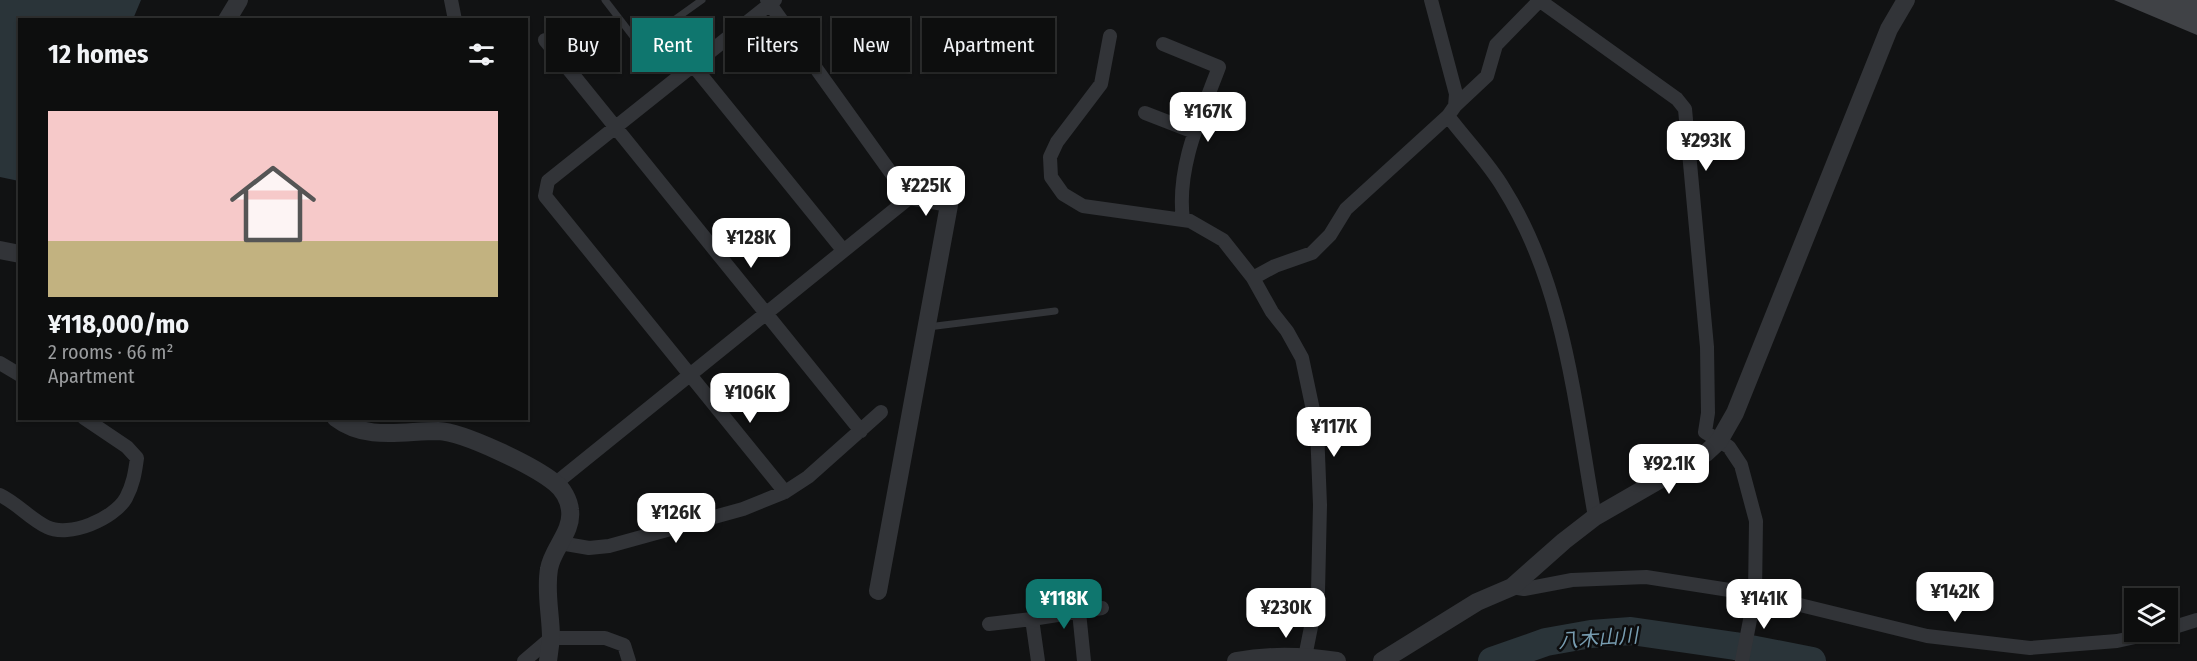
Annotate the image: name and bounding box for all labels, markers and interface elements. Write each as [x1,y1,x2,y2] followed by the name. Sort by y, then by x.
[546,18,620,72] chip: Buy
[632,18,713,72] chip: Rent
[725,18,820,72] chip: Filters
[832,18,910,72] chip: New
[922,18,1055,72] chip: Apartment
[465,38,498,71] icon: filters
[48,39,148,70] text: 12 homes
[1166,92,1250,143] pin: ¥167K
[1184,99,1232,123] text: ¥167K
[1664,121,1748,172] pin: ¥293K
[1681,128,1731,152] text: ¥293K
[219,150,327,258] icon: home
[884,166,968,217] pin: ¥225K
[901,173,951,197] text: ¥225K
[709,218,793,269] pin: ¥128K
[726,225,776,249] text: ¥128K
[48,309,189,340] text: ¥118,000/mo
[48,340,174,364] text: 2 rooms · 66 m²
[48,364,135,388] text: Apartment
[708,373,792,424] pin: ¥106K
[724,380,776,404] text: ¥106K
[1292,407,1376,458] pin: ¥117K
[1311,414,1357,438] text: ¥117K
[1620,444,1718,495] pin: ¥92.1K
[1643,451,1695,475] text: ¥92.1K
[634,493,718,544] pin: ¥126K
[651,500,701,524] text: ¥126K
[1913,572,1997,623] pin: ¥142K
[1022,579,1106,630] pin: ¥118K
[1722,579,1806,630] pin: ¥141K
[1930,579,1980,603] text: ¥142K
[1040,586,1088,610] text: ¥118K
[1740,586,1788,610] text: ¥141K
[1244,588,1328,639] pin: ¥230K
[2124,588,2178,642] map controls
[2124,588,2178,642] button: layers
[1260,595,1312,619] text: ¥230K
[1557,623,1641,653] water label: 八木山川

